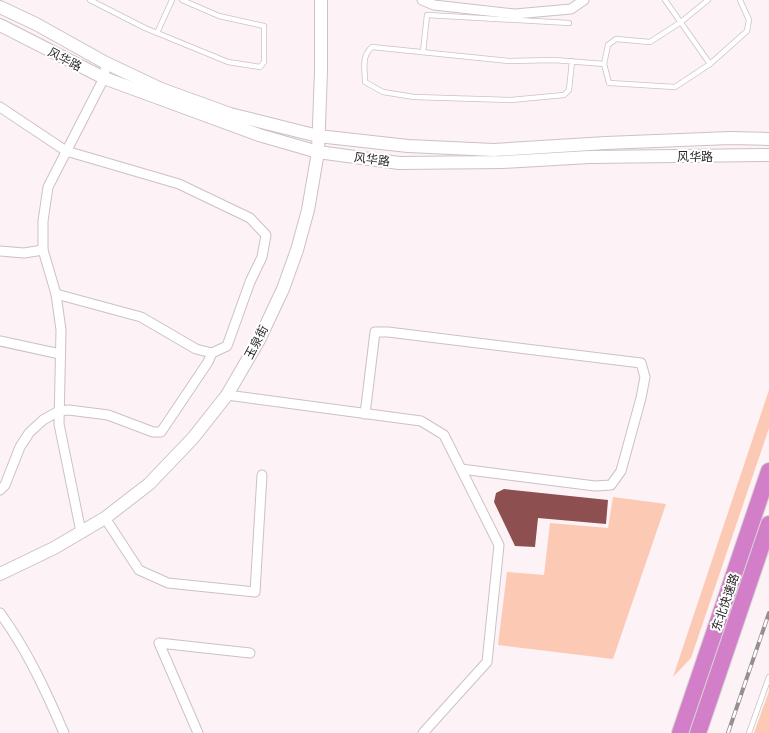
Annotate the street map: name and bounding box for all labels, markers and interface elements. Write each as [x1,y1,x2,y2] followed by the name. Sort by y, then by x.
[46,44,84,74] street label: 风华路
[353,149,391,169] street label: 风华路
[677,149,713,164] street label: 风华路
[241,323,271,361] street label: 玉泉街
[708,571,742,633] street label: 东北快速路

